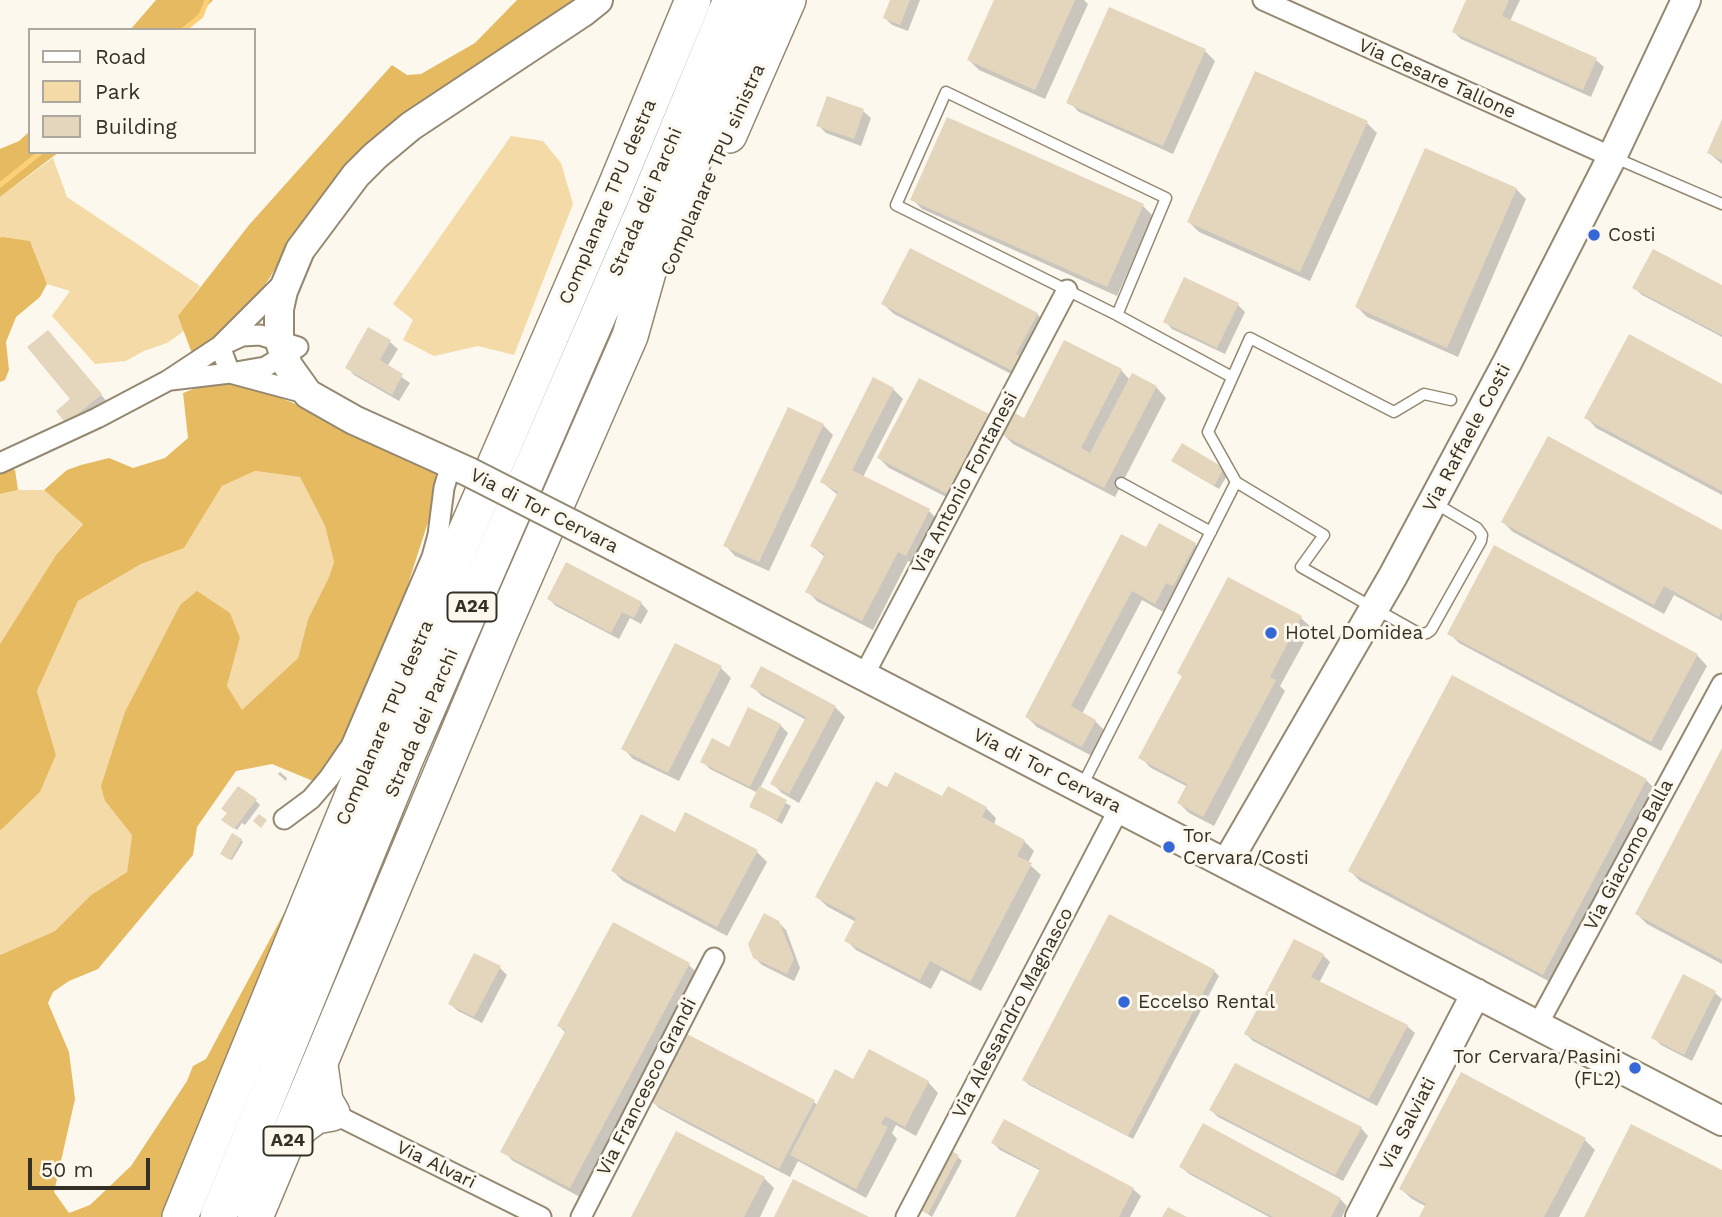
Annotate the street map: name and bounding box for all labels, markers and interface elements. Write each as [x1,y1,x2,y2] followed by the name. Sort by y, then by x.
[28,28,256,154] legend
[1355,34,1519,124] street label: Via Cesare Tallone
[95,44,146,69] text: Road
[656,61,770,279] street label: Complanare TPU sinistra
[95,79,140,104] text: Park
[554,96,662,308] street label: Complanare TPU destra
[95,114,177,139] text: Building
[604,124,688,280] street label: Strada dei Parchi
[1608,224,1655,246] place label: Costi
[1586,227,1602,243] marker: Costi
[1418,360,1516,516] street label: Via Raffaele Costi
[907,388,1023,578] street label: Via Antonio Fontanesi
[466,464,622,558] street label: Via di Tor Cervara
[448,592,496,622] road number: A24
[331,617,439,829] street label: Complanare TPU destra
[1285,622,1423,644] place label: Hotel Domidea
[1263,625,1279,641] marker: Hotel Domidea
[380,645,464,801] street label: Strada dei Parchi
[969,724,1125,818] street label: Via di Tor Cervara
[1580,776,1678,934] street label: Via Giacomo Balla
[1183,825,1309,869] place label: Tor Cervara/Costi
[1161,839,1177,855] marker: Tor Cervara/Costi
[948,904,1078,1122] street label: Via Alessandro Magnasco
[1138,991,1275,1013] place label: Eccelso Rental
[592,994,702,1180] street label: Via Francesco Grandi
[1116,994,1132,1010] marker: Eccelso Rental
[1453,1046,1621,1090] place label: Tor Cervara/Pasini (FL2)
[1627,1060,1643,1076] marker: Tor Cervara/Pasini (FL2)
[1375,1074,1441,1174] street label: Via Salviati
[264,1126,312,1156] road number: A24
[392,1136,480,1194] street label: Via Alvari
[32,1144,154,1188] scale bar
[41,1157,93,1182] text: 50 m

